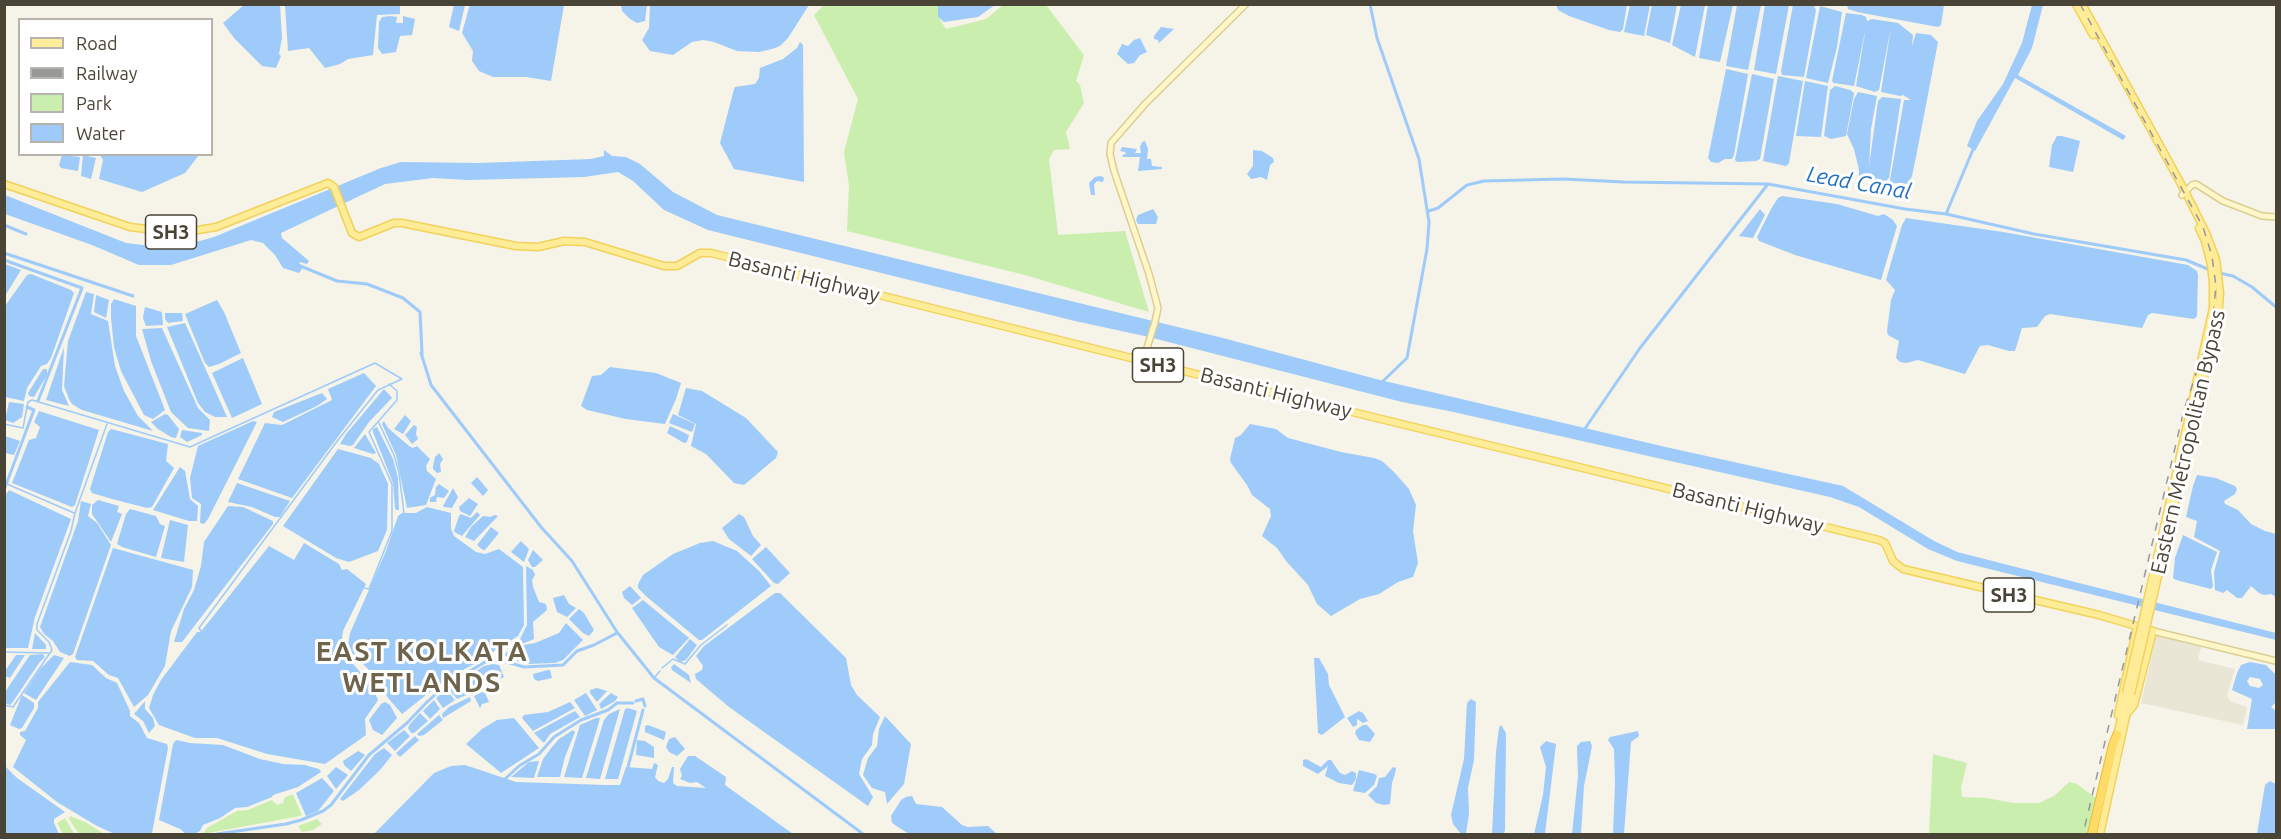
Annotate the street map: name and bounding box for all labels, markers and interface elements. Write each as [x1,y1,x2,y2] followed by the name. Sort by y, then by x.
[18,18,213,156] legend
[76,33,118,53] text: Road
[76,63,137,83] text: Railway
[76,93,112,113] text: Park
[76,123,125,143] text: Water
[1805,161,1913,205] water label: Lead Canal
[146,215,196,249] road number: SH3
[726,246,882,308] street label: Basanti Highway
[2145,307,2231,577] street label: Eastern Metropolitan Bypass
[1132,348,1184,382] road number: SH3
[1198,362,1354,424] street label: Basanti Highway
[1670,477,1826,539] street label: Basanti Highway
[1984,578,2034,612] road number: SH3
[316,636,528,699] district label: EAST KOLKATA WETLANDS

